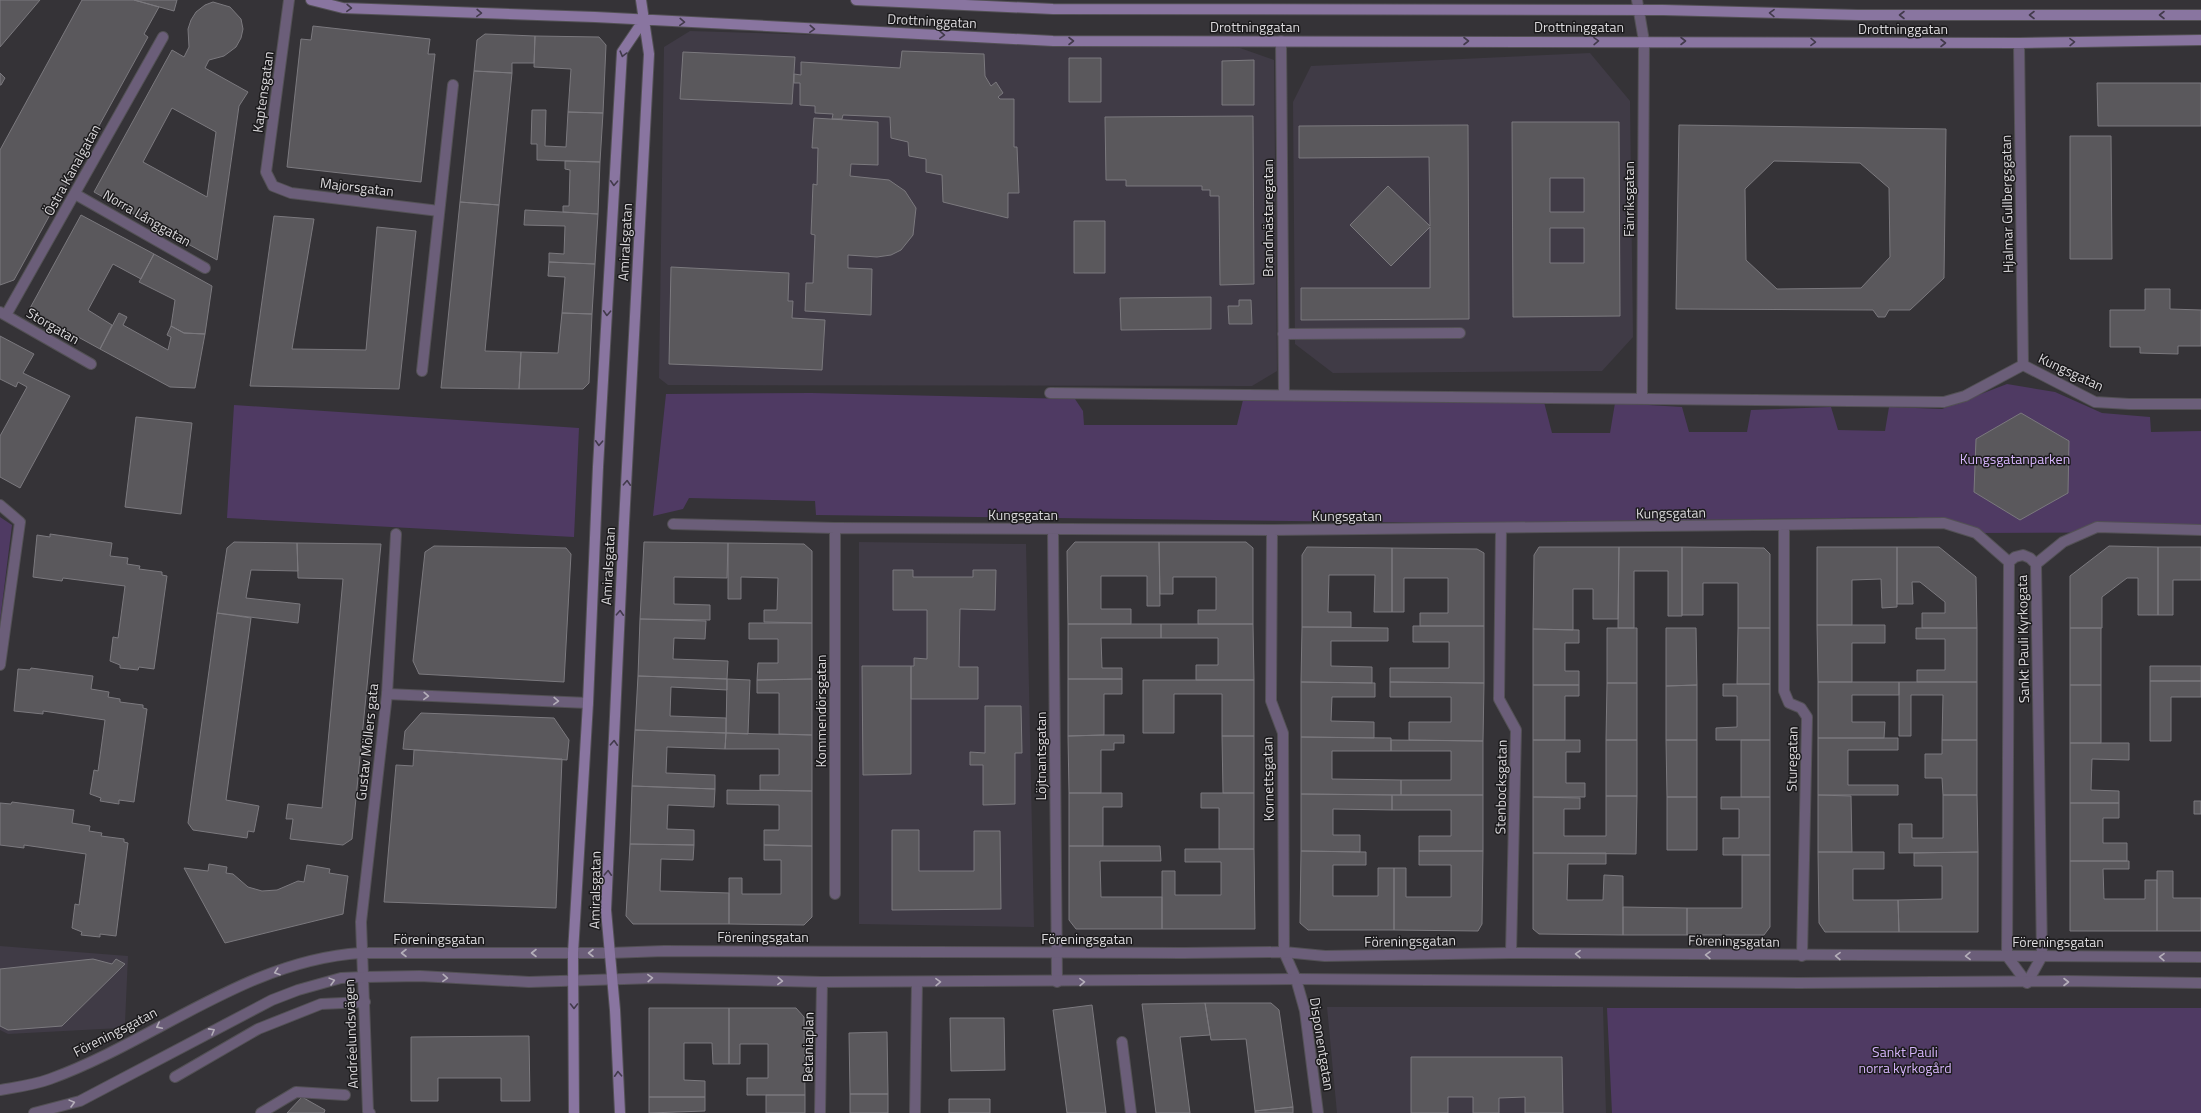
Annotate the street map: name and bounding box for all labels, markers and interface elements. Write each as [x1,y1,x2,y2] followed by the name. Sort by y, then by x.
[346,4,352,12] one-way arrow
[476,8,482,17] one-way arrow
[887,8,977,33] street label: Drottninggatan
[1769,8,1775,17] one-way arrow
[1899,11,1905,19] one-way arrow
[2029,11,2035,19] one-way arrow
[2159,11,2165,19] one-way arrow
[1210,16,1300,37] street label: Drottninggatan
[1534,16,1624,37] street label: Drottninggatan
[679,18,685,27] one-way arrow
[1858,18,1948,39] street label: Drottninggatan
[809,24,815,33] one-way arrow
[939,31,945,40] one-way arrow
[1068,37,1074,45] one-way arrow
[1463,37,1469,45] one-way arrow
[1593,37,1599,45] one-way arrow
[1680,37,1686,45] one-way arrow
[1810,38,1816,46] one-way arrow
[2069,38,2075,46] one-way arrow
[1940,39,1946,47] one-way arrow
[246,50,279,134] street label: Kaptensgatan
[620,50,628,57] one-way arrow
[38,120,105,219] street label: Östra Kanalgatan
[1995,135,2018,273] street label: Hjalmar Gullbergsgatan
[1257,159,1278,277] street label: Brandmästaregatan
[1618,161,1639,237] street label: Fänriksgatan
[319,172,395,201] street label: Majorsgatan
[610,180,619,186] one-way arrow
[99,184,195,251] street label: Norra Långgatan
[612,202,637,282] street label: Amiralsgatan
[23,302,84,349] street label: Storgatan
[602,310,611,316] one-way arrow
[2035,347,2107,396] street label: Kungsgatan
[595,440,604,446] one-way arrow
[1960,448,2070,469] park label: Kungsgatanparken
[622,480,631,486] one-way arrow
[1636,501,1706,524] street label: Kungsgatan
[988,504,1058,525] street label: Kungsgatan
[1312,505,1382,526] street label: Kungsgatan
[595,526,620,606] street label: Amiralsgatan
[2011,575,2034,703] street label: Sankt Pauli Kyrkogata
[616,610,624,616] one-way arrow
[810,655,831,767] street label: Kommendörsgatan
[350,682,383,801] street label: Gustav Möllers gata
[423,691,429,700] one-way arrow
[553,697,559,706] one-way arrow
[1030,711,1051,801] street label: Löjtnantsgatan
[1780,726,1803,792] street label: Sturegatan
[1256,737,1279,821] street label: Kornettsgatan
[1489,739,1512,834] street label: Stenbocksgatan
[610,740,618,746] one-way arrow
[583,851,606,929] street label: Amiralsgatan
[604,870,612,876] one-way arrow
[717,926,809,947] street label: Föreningsgatan
[393,928,485,949] street label: Föreningsgatan
[1041,928,1133,949] street label: Föreningsgatan
[1364,929,1456,952] street label: Föreningsgatan
[1688,929,1780,952] street label: Föreningsgatan
[2012,931,2104,952] street label: Föreningsgatan
[401,949,407,957] one-way arrow
[531,949,537,957] one-way arrow
[588,949,594,957] one-way arrow
[1575,950,1581,958] one-way arrow
[1705,951,1711,959] one-way arrow
[1835,952,1841,960] one-way arrow
[1965,952,1971,960] one-way arrow
[2159,952,2165,961] one-way arrow
[273,967,280,976] one-way arrow
[442,973,448,982] one-way arrow
[648,974,654,982] one-way arrow
[777,976,783,985] one-way arrow
[328,977,335,985] one-way arrow
[935,978,941,986] one-way arrow
[1079,978,1085,986] one-way arrow
[2063,978,2069,986] one-way arrow
[338,979,363,1089] street label: Andréelundsvägen
[1305,996,1340,1092] street label: Disponentgatan
[69,1001,160,1062] street label: Föreningsgatan
[570,1003,578,1009] one-way arrow
[796,1012,819,1082] street label: Betaniaplan
[156,1022,163,1029] one-way arrow
[208,1028,215,1035] one-way arrow
[1858,1041,1952,1078] park label: Sankt Pauli norra kyrkogård
[614,1071,623,1077] one-way arrow
[68,1099,75,1108] one-way arrow

